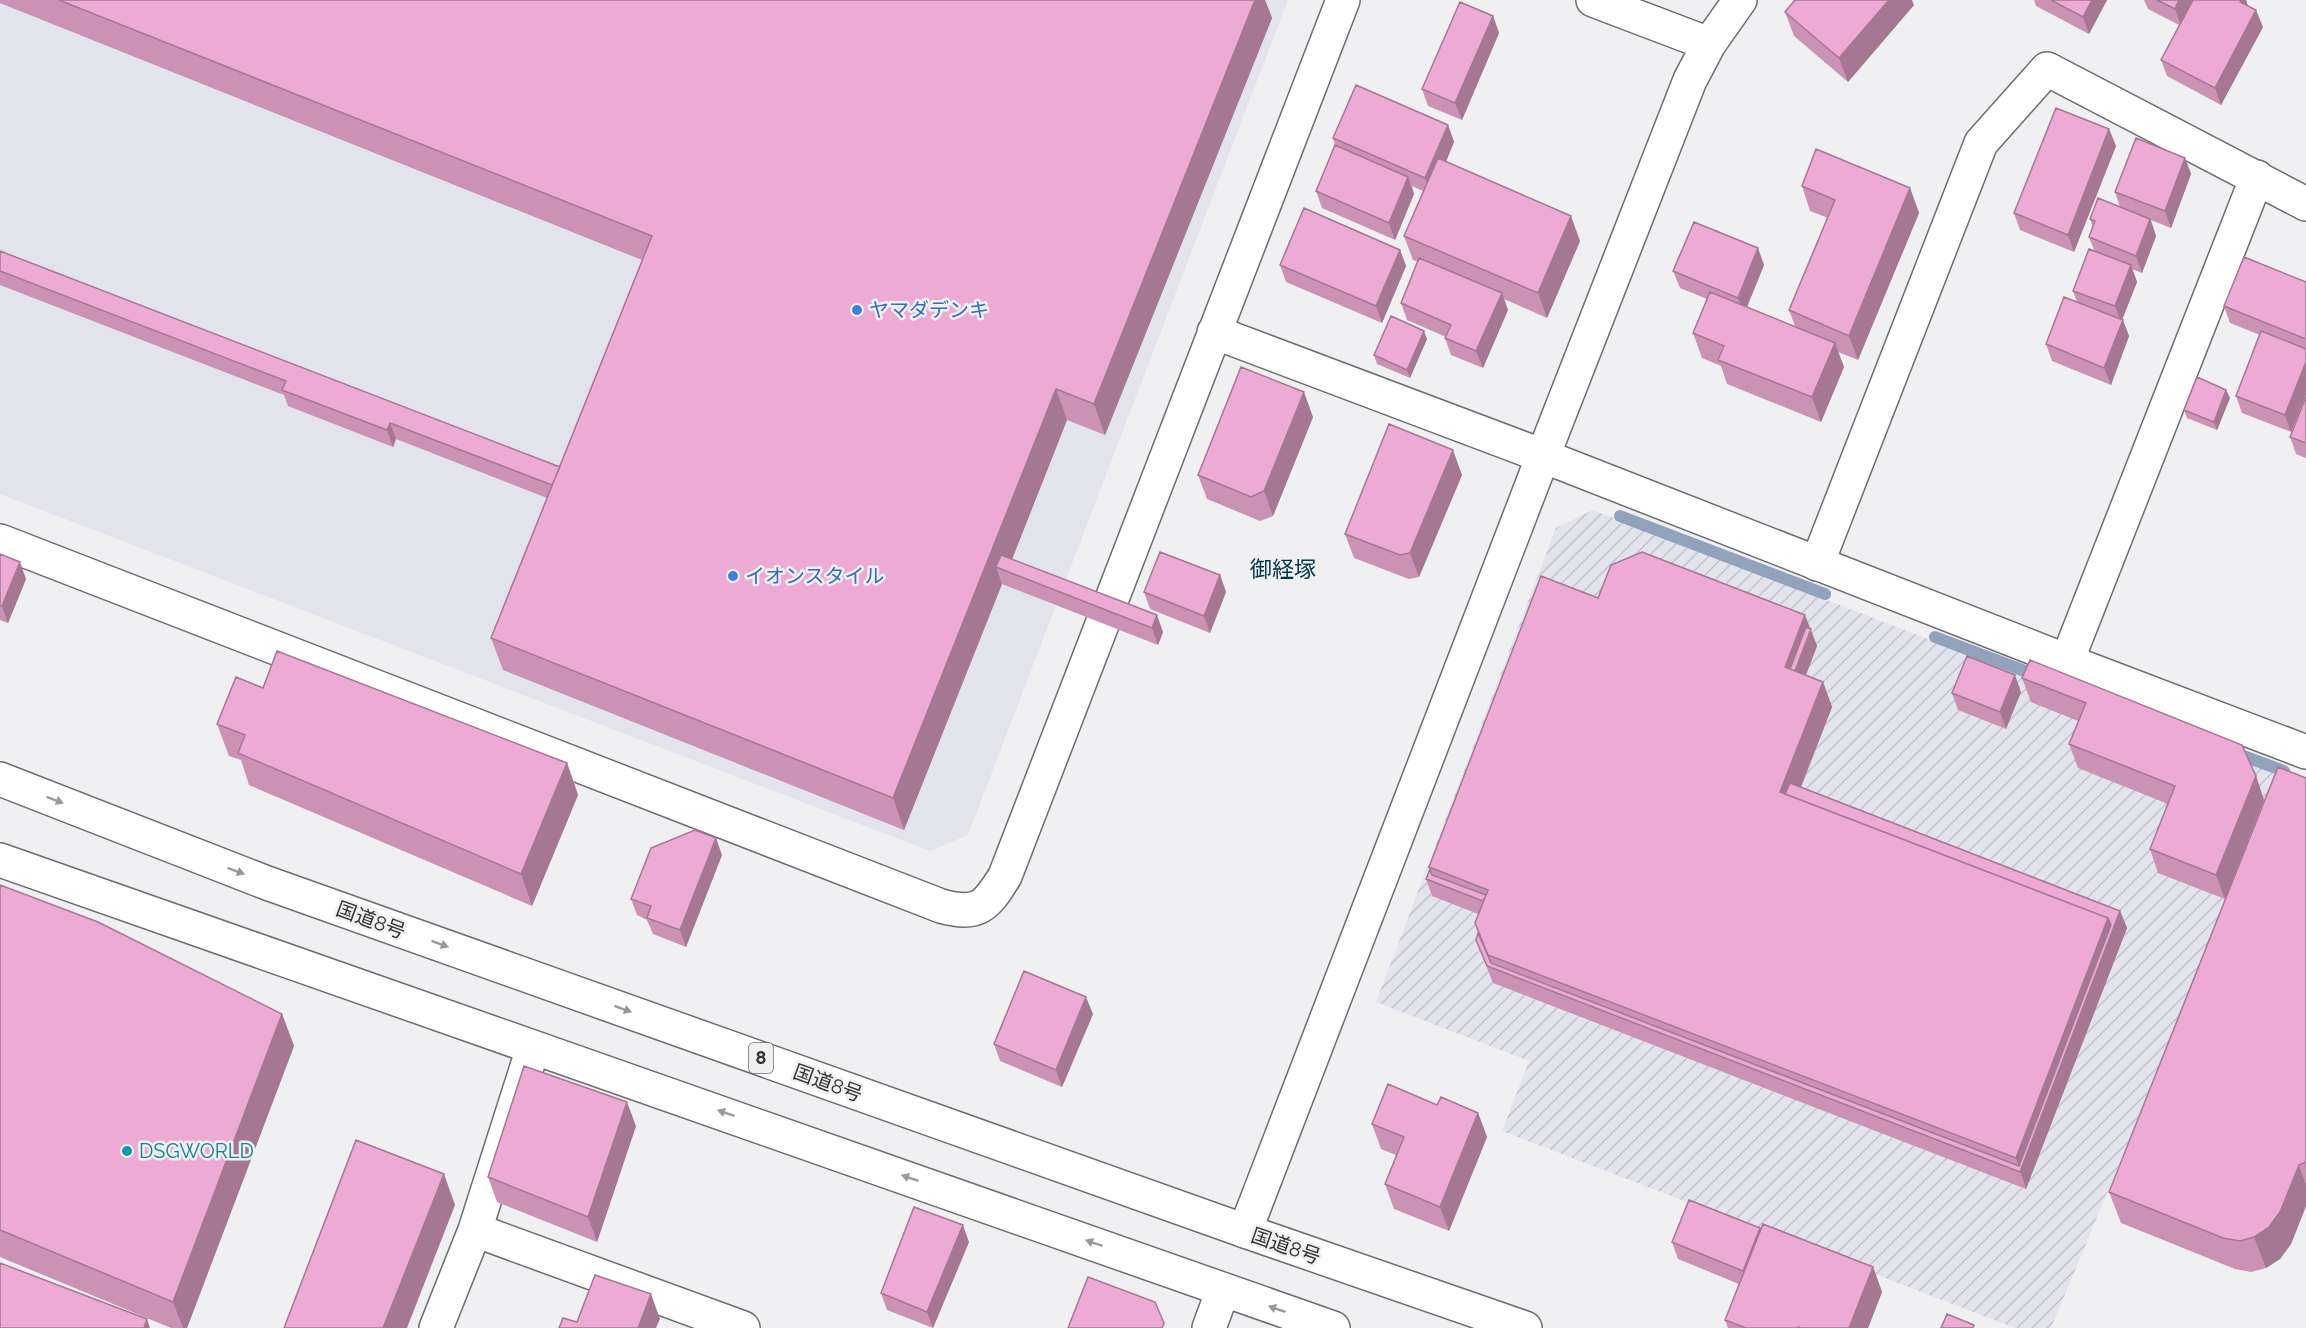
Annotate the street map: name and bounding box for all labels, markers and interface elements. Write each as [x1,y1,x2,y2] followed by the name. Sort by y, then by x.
[869,298,989,322] place label: ヤマダデンキ
[850,303,864,317] marker: ヤマダデンキ
[1250,556,1316,582] district label: 御経塚
[745,564,885,588] place label: イオンスタイル
[726,569,740,583] marker: イオンスタイル
[46,796,64,806] one-way arrow
[228,866,246,876] one-way arrow
[333,896,409,944] street label: 国道8号
[431,940,449,950] one-way arrow
[614,1005,632,1015] one-way arrow
[749,1043,773,1073] road number: 8
[790,1059,866,1107] street label: 国道8号
[717,1108,735,1118] one-way arrow
[139,1139,254,1163] place label: DSGWORLD
[120,1144,134,1158] marker: DSGWORLD
[901,1173,919,1183] one-way arrow
[1248,1223,1324,1269] street label: 国道8号
[1085,1238,1103,1248] one-way arrow
[1268,1303,1286,1313] one-way arrow

